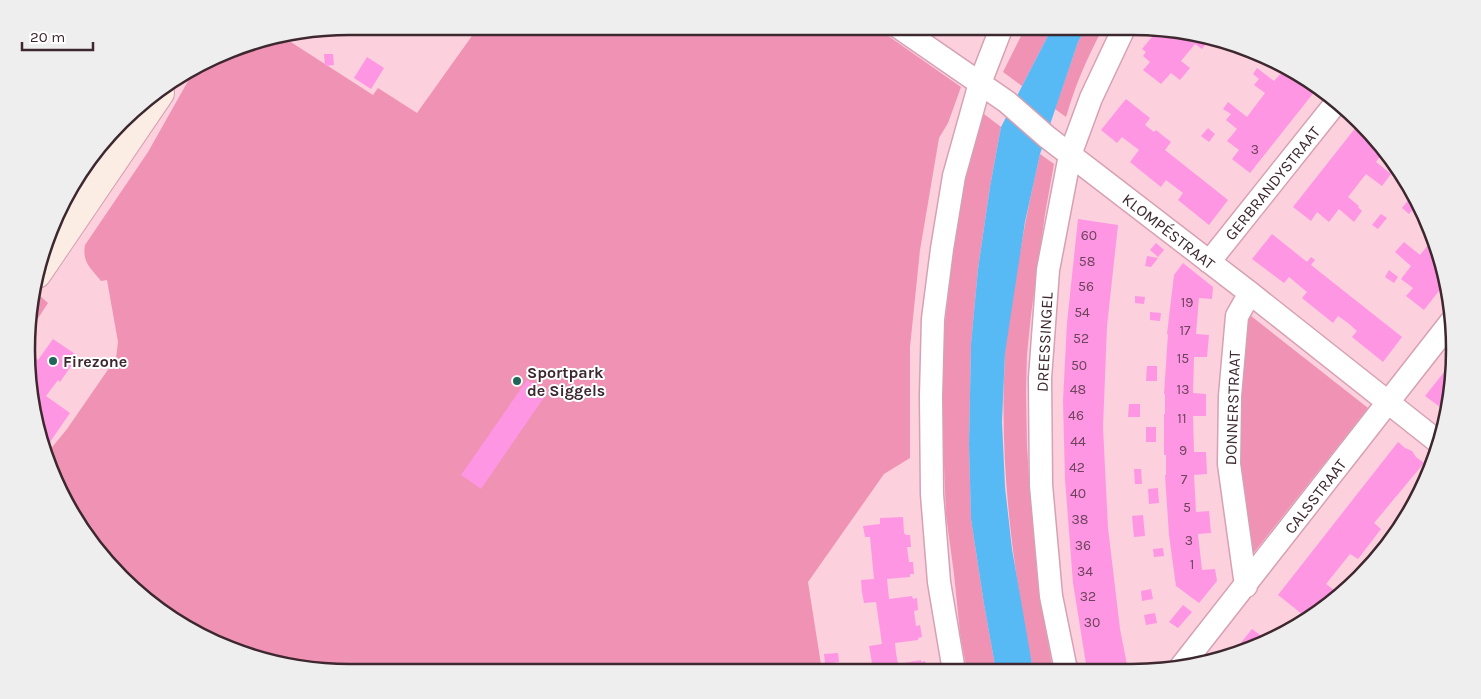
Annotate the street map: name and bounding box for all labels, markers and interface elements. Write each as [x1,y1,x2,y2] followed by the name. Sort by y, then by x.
[22,20,94,52] scale bar
[30,28,65,46] text: 20 m
[1221,123,1324,244] street label: GERBRANDYSTRAAT
[1251,141,1259,158] house number: 3
[1119,189,1219,273] street label: KLOMPÉSTRAAT
[1081,227,1097,244] house number: 60
[1079,253,1095,270] house number: 58
[1078,278,1094,295] house number: 56
[1032,291,1057,392] street label: DREESSINGEL
[1181,294,1193,311] house number: 19
[1074,304,1090,321] house number: 54
[1179,322,1191,339] house number: 17
[1073,330,1089,347] house number: 52
[1177,350,1189,367] house number: 15
[1221,350,1244,466] street label: DONNERSTRAAT
[63,352,127,371] place label: Firezone
[47,355,59,367] marker: Firezone
[1071,357,1087,374] house number: 50
[527,363,605,400] place label: Sportpark de Siggels
[511,375,523,387] marker: Sportpark de Siggels
[1070,381,1086,398] house number: 48
[1177,381,1189,398] house number: 13
[1068,407,1084,424] house number: 46
[1177,410,1187,427] house number: 11
[1070,433,1086,450] house number: 44
[1179,442,1187,459] house number: 9
[1280,455,1350,537] street label: CALSSTRAAT
[1069,459,1085,476] house number: 42
[1181,471,1188,488] house number: 7
[1070,485,1086,502] house number: 40
[1183,499,1191,516] house number: 5
[1072,511,1088,528] house number: 38
[1185,532,1193,549] house number: 3
[1075,537,1091,554] house number: 36
[1190,556,1194,573] house number: 1
[1077,563,1093,580] house number: 34
[1080,588,1096,605] house number: 32
[1084,614,1100,631] house number: 30

